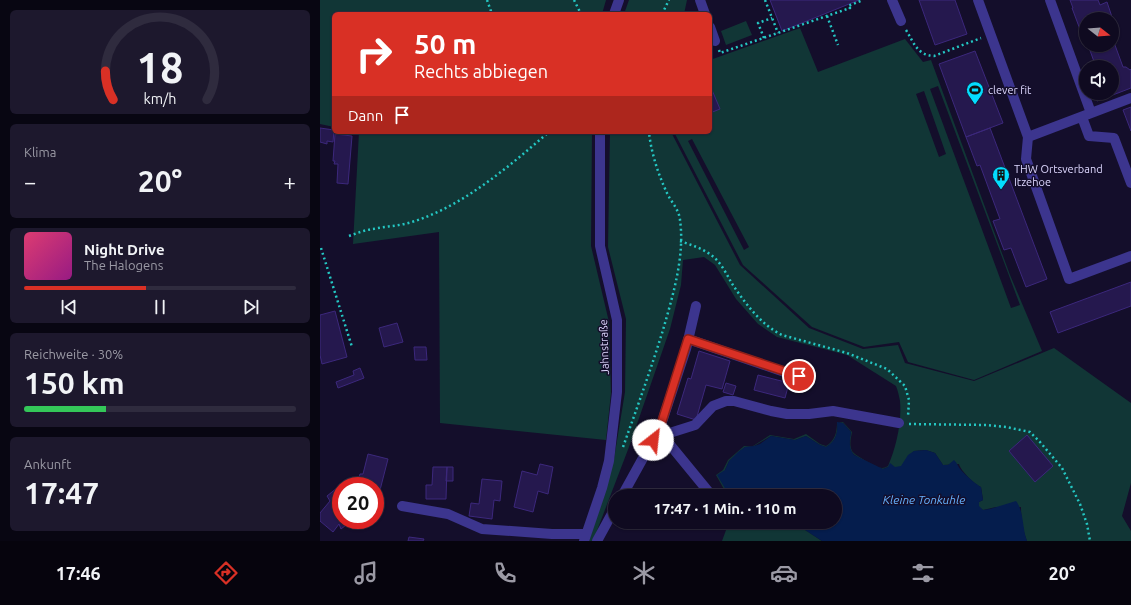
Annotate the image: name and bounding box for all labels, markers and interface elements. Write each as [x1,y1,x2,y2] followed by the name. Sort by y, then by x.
[1079,12,1119,52] north arrow
[1079,12,1119,100] map controls
[348,28,400,80] icon: right
[414,28,476,59] text: 50 m
[137,44,183,91] text: 18
[1079,60,1119,100] button: sound
[414,61,548,81] text: Rechts abbiegen
[965,80,985,105] sports icon: clever fit
[988,84,1032,96] place label: clever fit
[144,91,176,107] text: km/h
[391,104,413,126] icon: arrive
[348,107,383,124] text: Dann
[24,145,56,159] text: Klima
[1014,163,1103,188] place label: THW Ortsverband Itzehoe
[138,164,182,198] text: 20°
[991,165,1011,190] building icon: THW Ortsverband Itzehoe
[24,169,36,194] text: −
[284,169,296,194] text: +
[84,241,165,258] text: Night Drive
[84,258,163,272] text: The Halogens
[58,296,80,318] icon: previous
[149,296,171,318] icon: pause
[240,296,262,318] icon: next
[597,319,611,375] street label: Jahnstraße
[24,347,123,361] text: Reichweite · 30%
[782,359,816,393] pin
[788,365,810,387] icon: arrive
[24,366,125,400] text: 150 km
[632,419,674,461] position arrow
[24,457,71,471] text: Ankunft
[24,476,99,510] text: 17:47
[332,477,384,529] speed limit sign: 20
[883,493,965,506] water label: Kleine Tonkuhle
[654,500,797,517] text: 17:47 · 1 Min. · 110 m
[212,559,240,587] icon: directions
[352,559,380,587] icon: music
[491,559,519,587] icon: phone
[630,559,658,587] icon: climate
[770,559,798,587] icon: car
[909,559,937,587] icon: filters
[56,563,101,583] text: 17:46
[1049,563,1075,583] text: 20°

